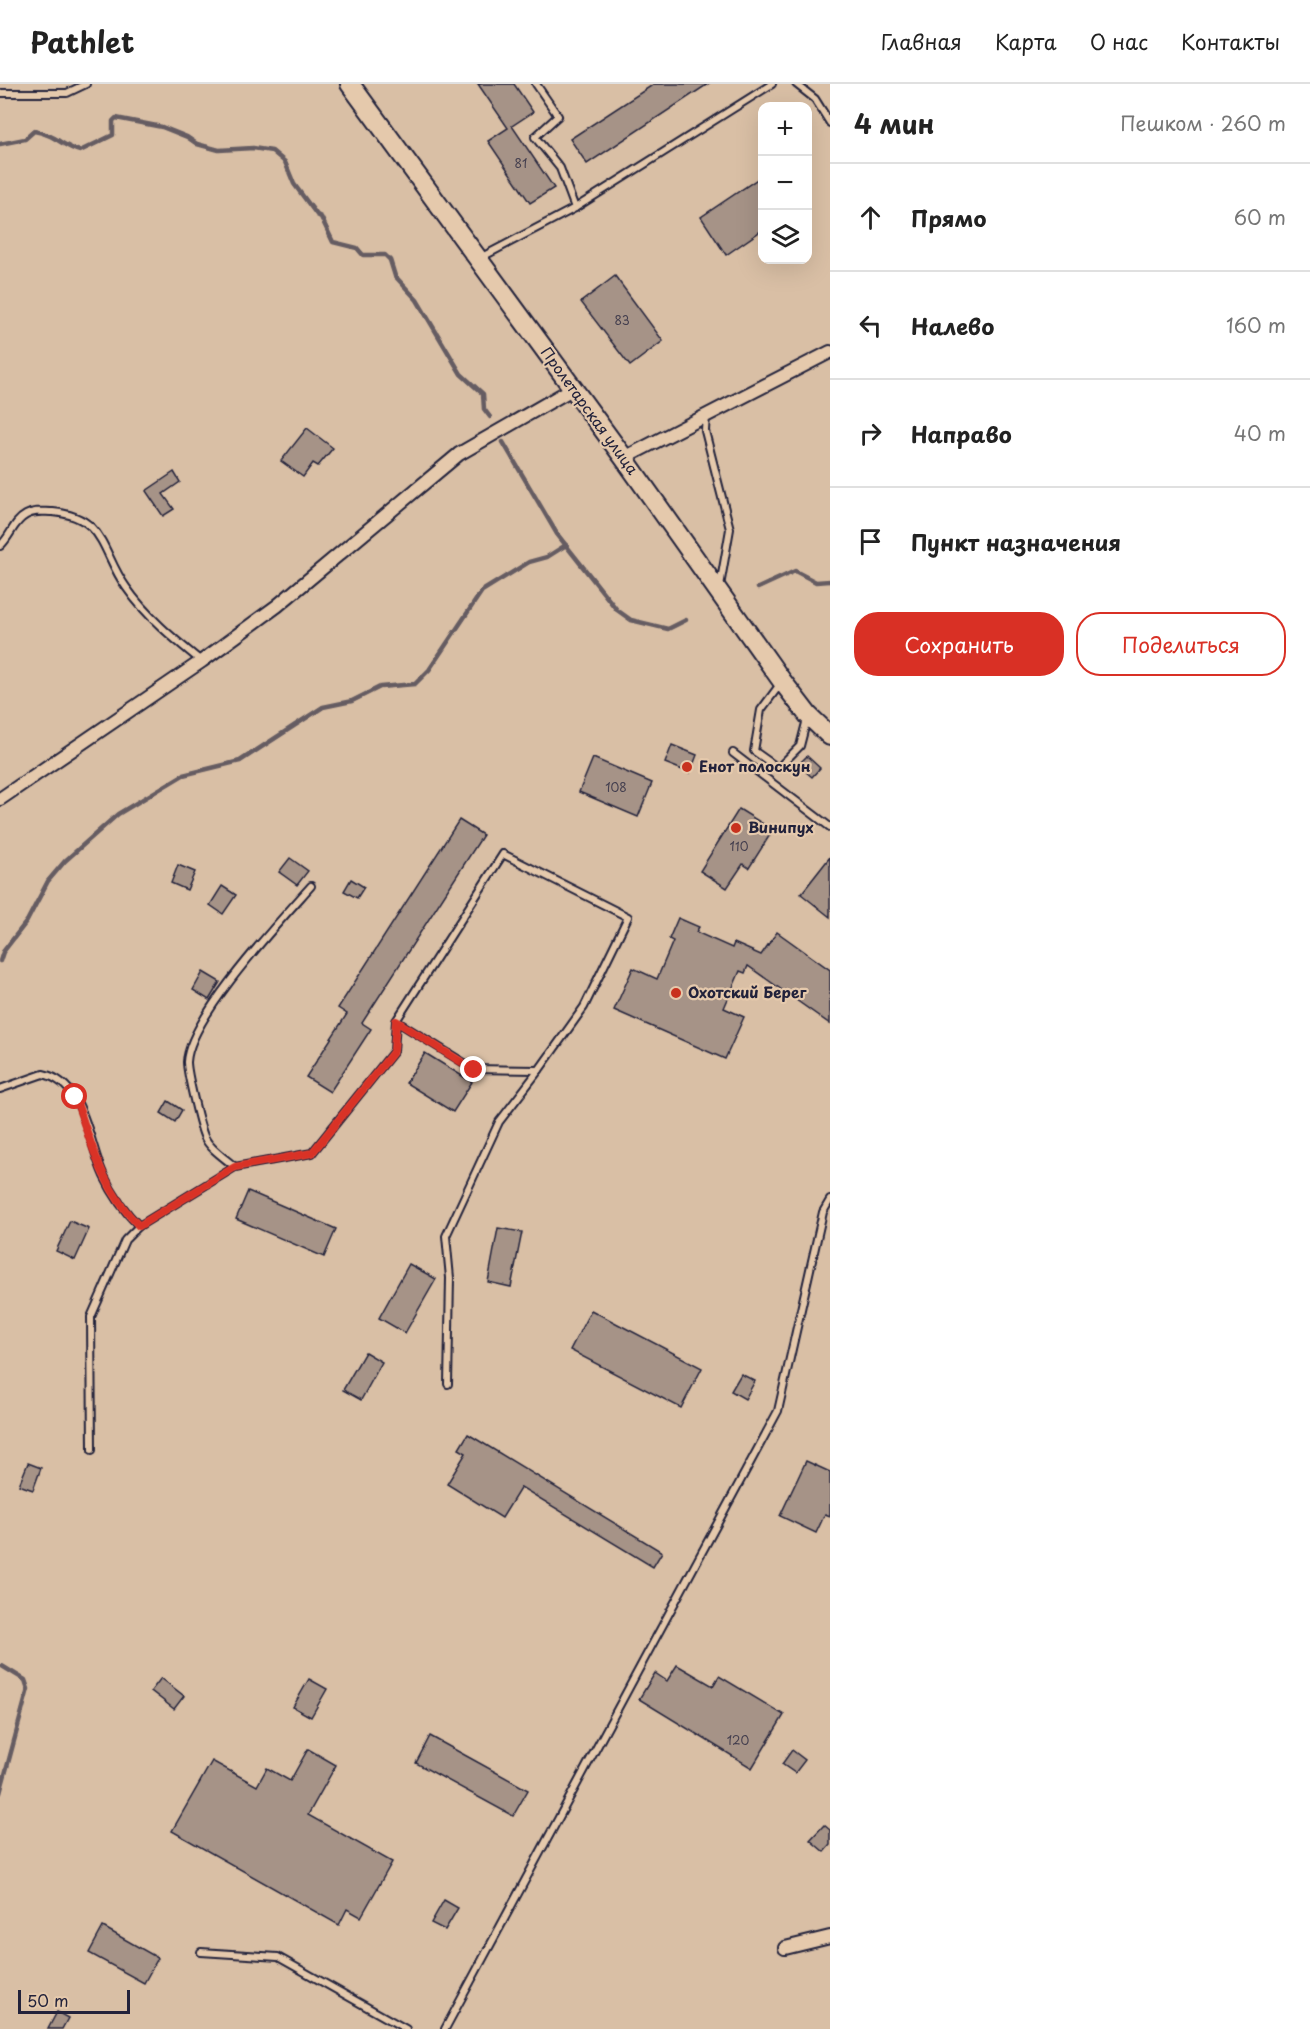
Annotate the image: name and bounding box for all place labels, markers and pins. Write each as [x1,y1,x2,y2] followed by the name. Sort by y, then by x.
[699,754,811,777] place label: Енот полоскун
[680,760,694,774] marker: Енот полоскун
[748,815,814,838] place label: Винипух
[729,821,743,835] marker: Винипух
[688,980,807,1003] place label: Охотский Берег
[669,986,683,1000] marker: Охотский Берег

